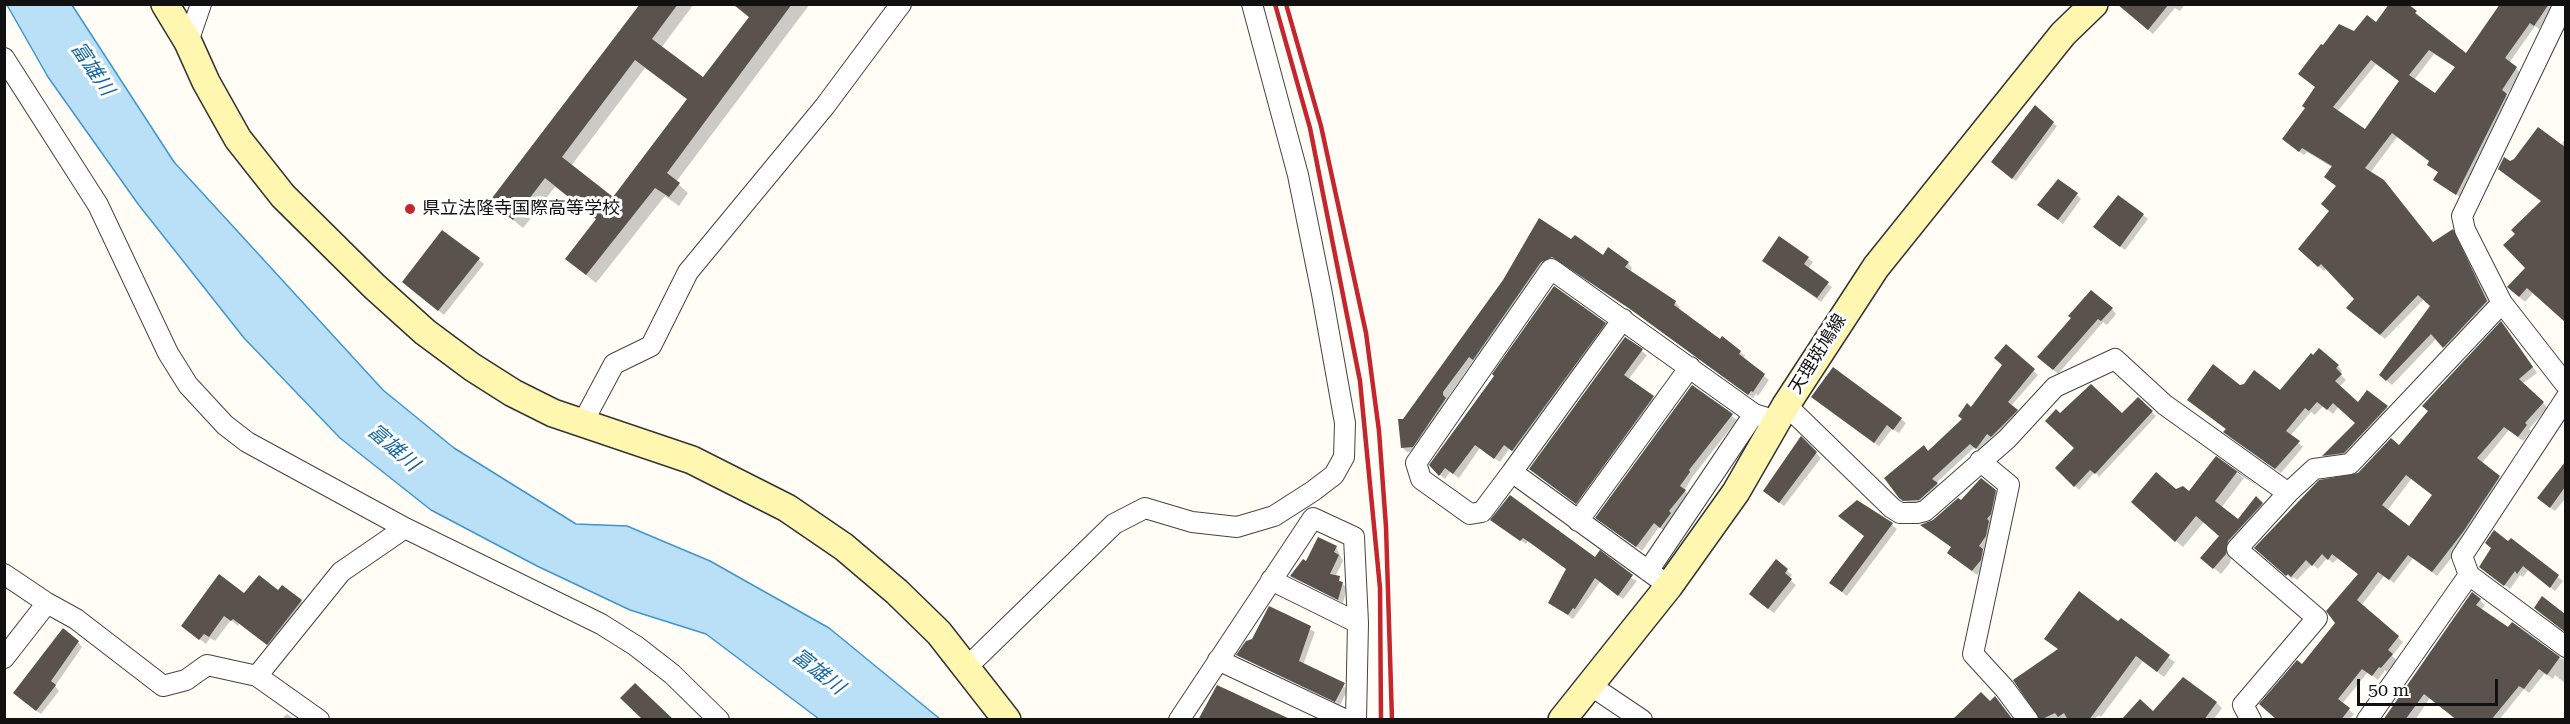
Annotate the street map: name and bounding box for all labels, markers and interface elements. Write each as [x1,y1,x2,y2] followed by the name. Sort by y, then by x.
[65,37,119,101] water label: 富雄川
[422,198,620,220] place label: 県立法隆寺国際高等学校
[403,202,417,216] marker: 県立法隆寺国際高等学校
[1785,310,1851,398] street label: 天理斑鳩線
[362,419,424,477] water label: 富雄川
[787,644,849,700] water label: 富雄川
[2360,667,2501,705] scale bar
[2368,679,2409,700] text: 50 m

